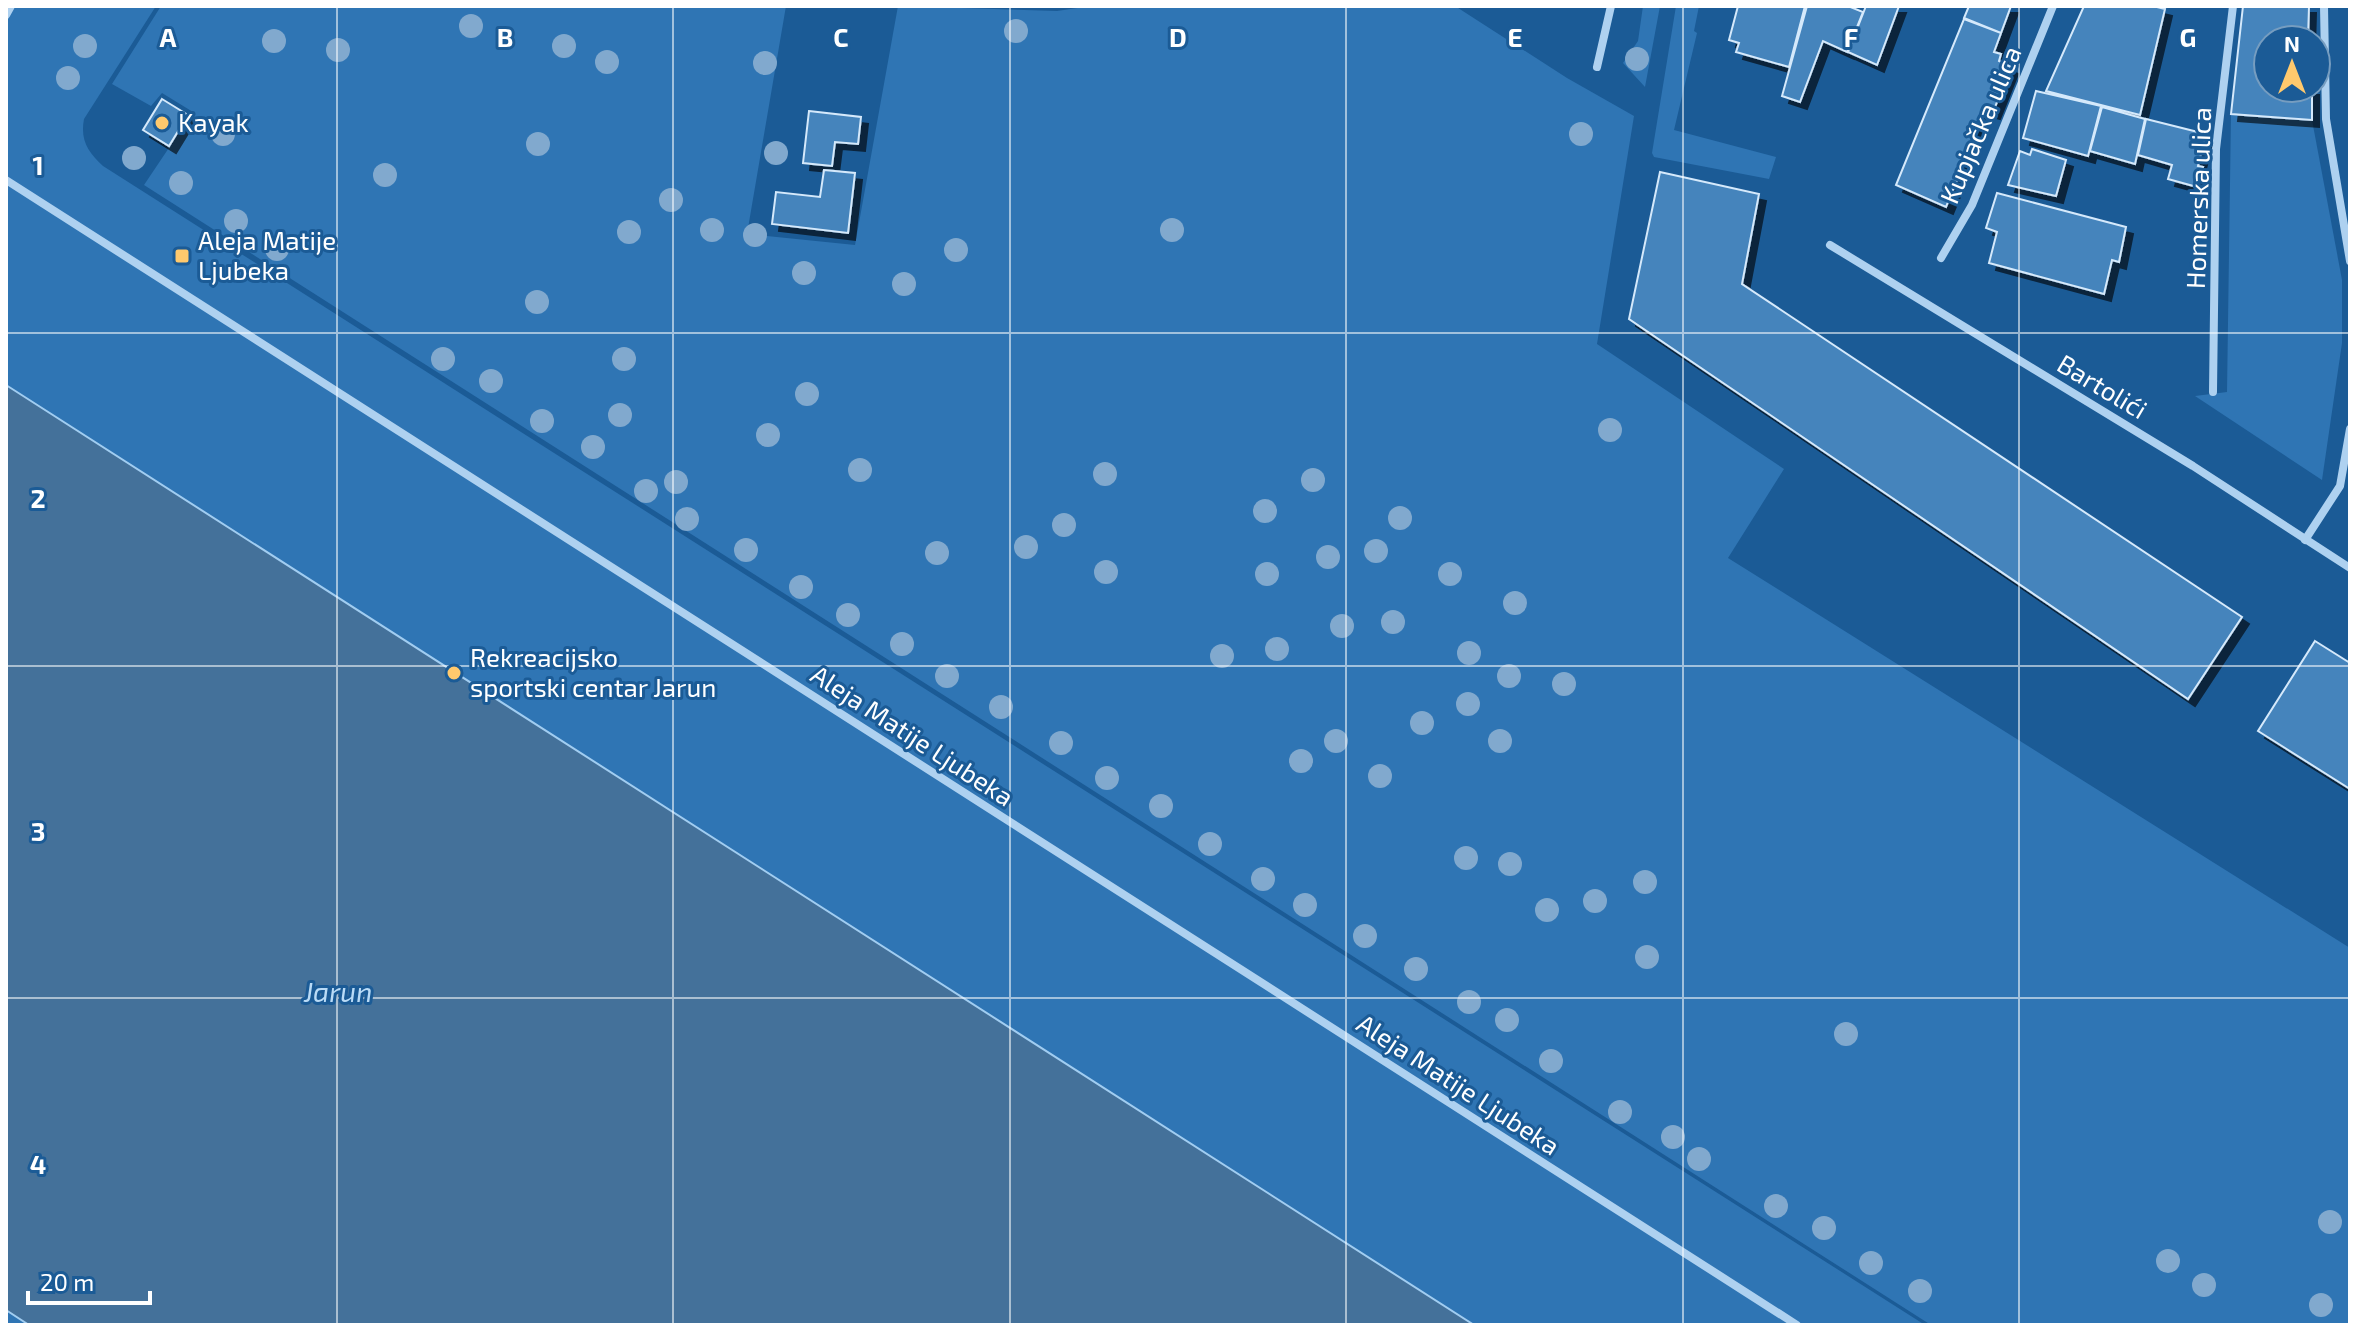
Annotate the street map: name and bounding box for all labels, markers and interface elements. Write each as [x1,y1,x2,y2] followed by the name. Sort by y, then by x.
[160,21,177,52] text: A
[497,21,513,52] text: B
[833,21,849,52] text: C
[1169,21,1187,52] text: D
[1507,21,1523,52] text: E
[1844,21,1858,52] text: F
[2180,21,2196,52] text: G
[2252,24,2332,104] north arrow
[2284,30,2300,56] text: N
[1933,41,2027,208] street label: Kupjačka ulica
[178,106,249,137] place label: Kayak
[2179,107,2216,289] street label: Homerska ulica
[153,114,171,132] marker: Kayak
[32,149,44,180] text: 1
[198,224,336,285] place label: Aleja Matije Ljubeka
[173,247,191,265] marker: Aleja Matije Ljubeka
[2052,347,2153,424] street label: Bartolići
[30,482,46,513] text: 2
[470,641,716,702] place label: Rekreacijsko sportski centar Jarun
[806,658,1020,812] street label: Aleja Matije Ljubeka
[445,664,463,682] marker: Rekreacijsko sportski centar Jarun
[31,815,45,846] text: 3
[303,974,372,1008] water label: Jarun
[1352,1007,1566,1161] street label: Aleja Matije Ljubeka
[30,1148,46,1179] text: 4
[28,1255,150,1305] scale bar
[40,1267,94,1296] text: 20 m

